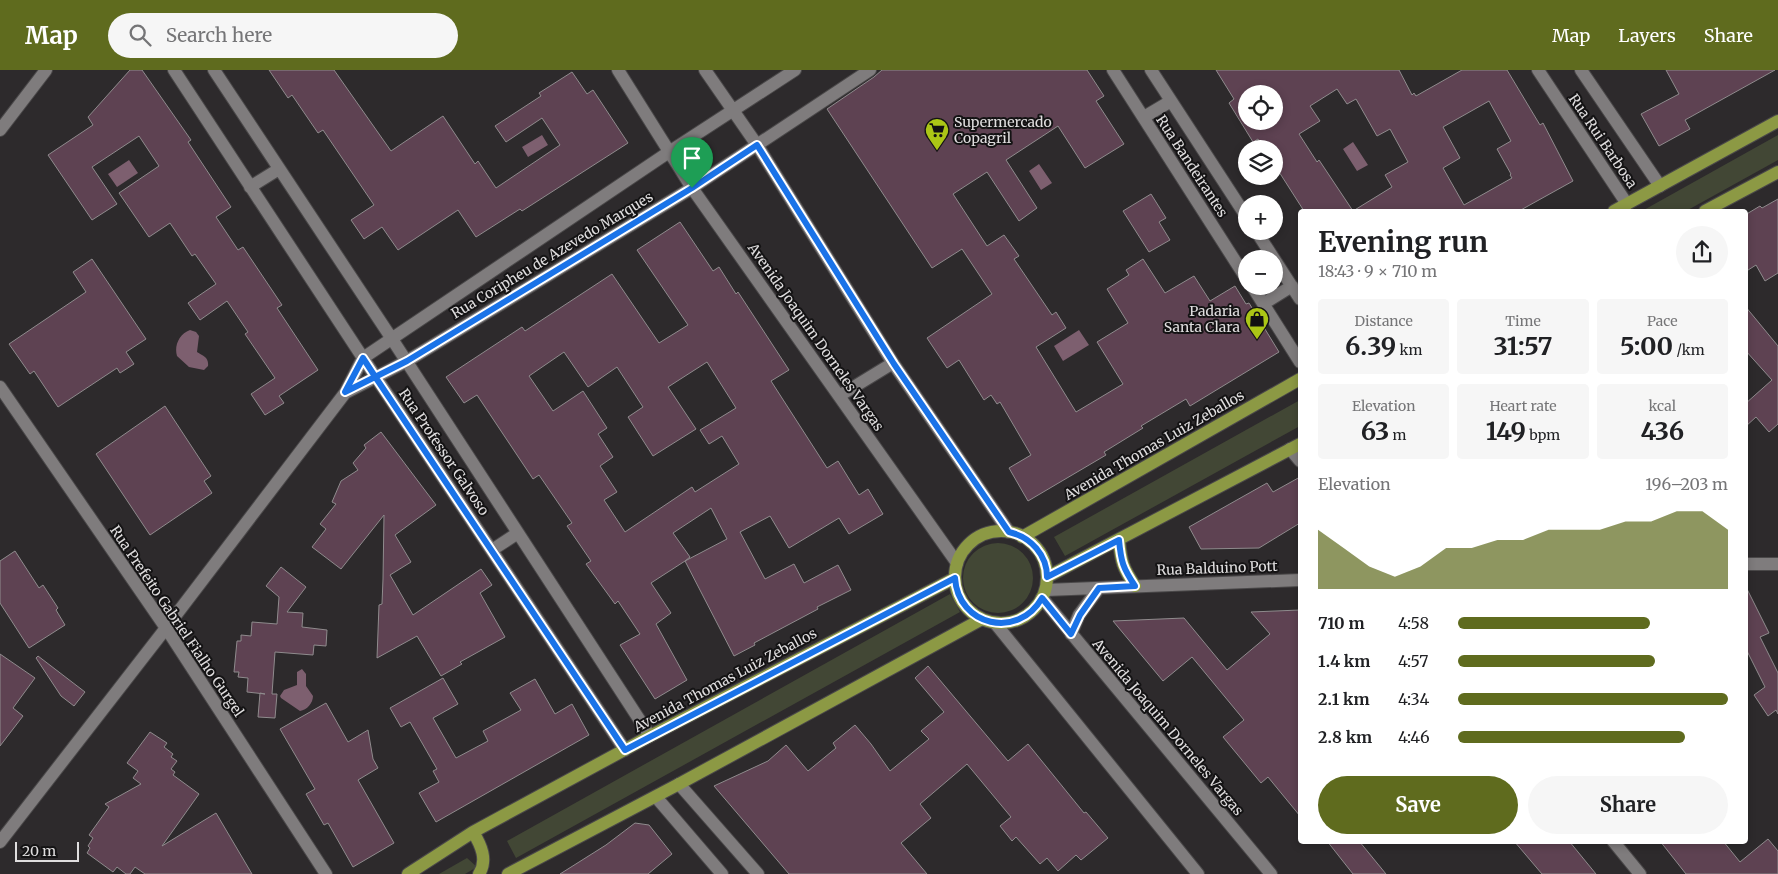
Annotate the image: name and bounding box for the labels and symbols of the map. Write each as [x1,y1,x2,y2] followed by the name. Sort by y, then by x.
[1565,90,1642,192] street label: Rua Rui Barbosa
[1152,112,1232,221] street label: Rua Bandeirantes
[954,113,1052,147] place label: Supermercado Copagril
[924,117,950,151] supermarket icon: Supermercado Copagril
[671,137,713,188] pin
[448,187,656,322] street label: Rua Coripheu de Azevedo Marques
[743,239,888,435] street label: Avenida Joaquim Dorneles Vargas
[1164,302,1240,336] place label: Padaria Santa Clara
[1244,306,1270,340] shop icon: Padaria Santa Clara
[395,385,493,519] street label: Rua Professor Galvoso
[1060,386,1247,504] street label: Avenida Thomas Luiz Zeballos
[106,522,248,721] street label: Rua Prefeito Gabriel Fialho Gurgel
[1156,557,1278,579] street label: Rua Balduino Pott
[629,624,820,736] street label: Avenida Thomas Luiz Zeballos
[1088,634,1247,819] street label: Avenida Joaquim Dorneles Vargas
[15,839,79,862] scale bar

